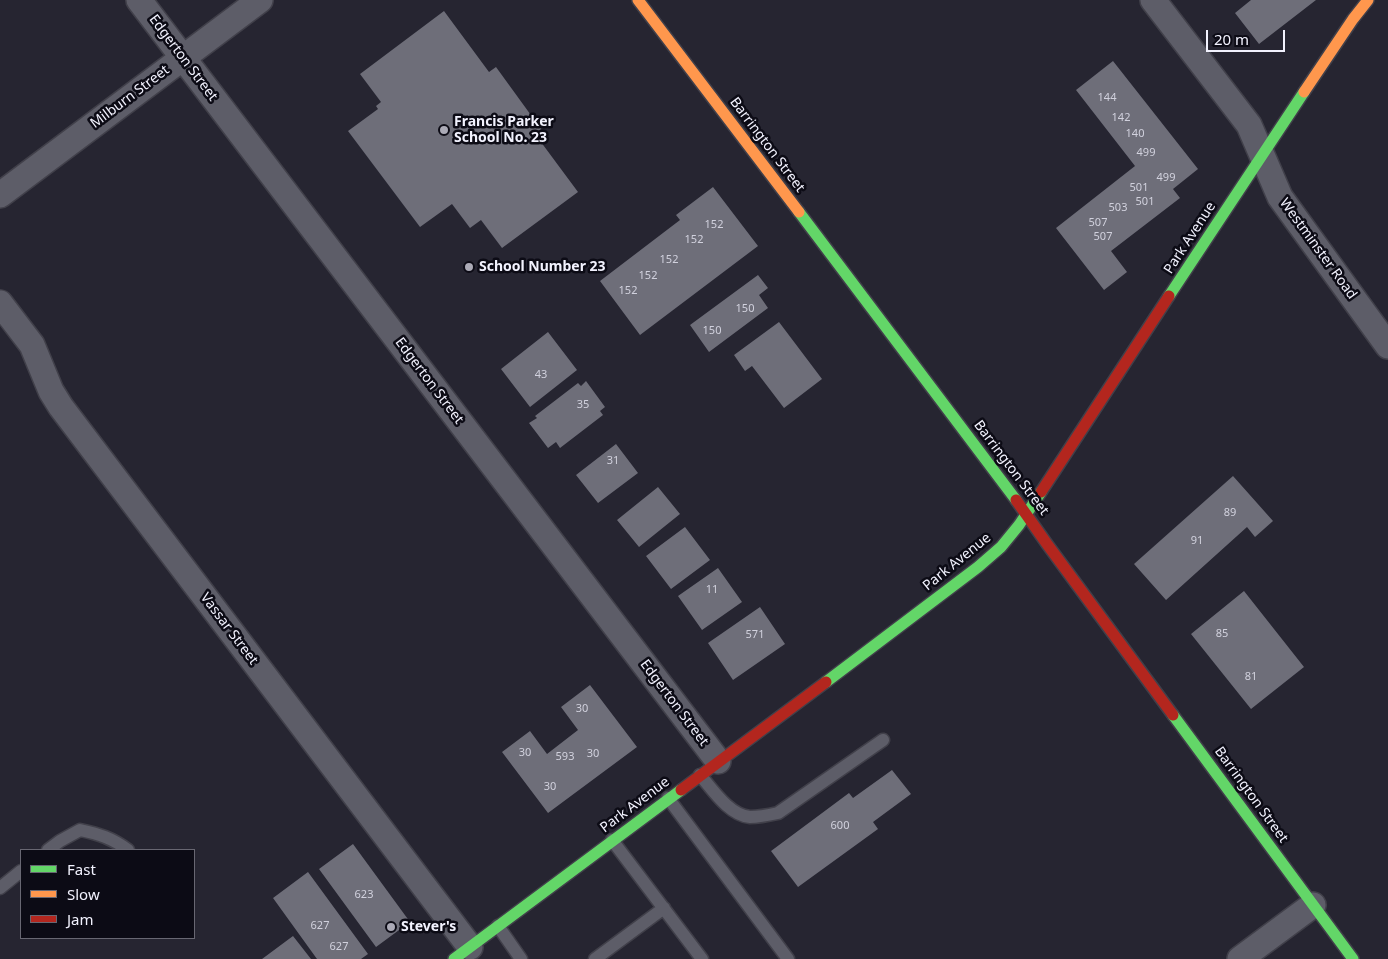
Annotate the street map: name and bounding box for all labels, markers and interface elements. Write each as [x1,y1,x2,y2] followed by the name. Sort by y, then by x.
[145,12,221,104] street label: Edgerton Street
[1208,20,1287,52] scale bar
[1214,29,1249,49] text: 20 m
[87,62,173,132] street label: Milburn Street
[1098,91,1116,105] house number: 144
[726,94,808,196] street label: Barrington Street
[1112,111,1130,125] house number: 142
[454,114,554,146] place label: Francis Parker School No. 23
[438,124,450,136] marker: Francis Parker School No. 23
[1126,127,1144,141] house number: 140
[1137,146,1155,160] house number: 499
[1157,171,1175,185] house number: 499
[1130,181,1148,195] house number: 501
[1136,195,1154,209] house number: 501
[1276,195,1360,303] street label: Westminster Road
[1161,199,1219,277] street label: Park Avenue
[1109,201,1127,215] house number: 503
[1089,216,1107,230] house number: 507
[705,218,723,232] house number: 152
[1094,230,1112,244] house number: 507
[685,233,703,247] house number: 152
[660,253,678,267] house number: 152
[479,259,606,275] place label: School Number 23
[463,261,475,273] marker: School Number 23
[639,269,657,283] house number: 152
[619,284,637,298] house number: 152
[736,302,754,316] house number: 150
[703,324,721,338] house number: 150
[391,335,467,427] street label: Edgerton Street
[535,368,547,382] house number: 43
[577,398,589,412] house number: 35
[970,417,1052,519] street label: Barrington Street
[607,454,619,468] house number: 31
[1224,506,1236,520] house number: 89
[920,530,994,594] street label: Park Avenue
[1191,534,1203,548] house number: 91
[706,583,718,597] house number: 11
[196,590,262,668] street label: Vassar Street
[1216,627,1228,641] house number: 85
[746,628,764,642] house number: 571
[636,657,712,749] street label: Edgerton Street
[1245,670,1257,684] house number: 81
[576,702,588,716] house number: 30
[1211,744,1291,846] street label: Barrington Street
[519,746,531,760] house number: 30
[587,747,599,761] house number: 30
[556,750,574,764] house number: 593
[597,774,673,836] street label: Park Avenue
[544,780,556,794] house number: 30
[831,819,849,833] house number: 600
[20,849,195,939] legend
[67,859,96,879] text: Fast
[67,884,100,904] text: Slow
[355,888,373,902] house number: 623
[67,909,94,929] text: Jam
[311,919,329,933] house number: 627
[401,919,456,935] place label: Stever's
[385,921,397,933] marker: Stever's
[330,940,348,954] house number: 627

